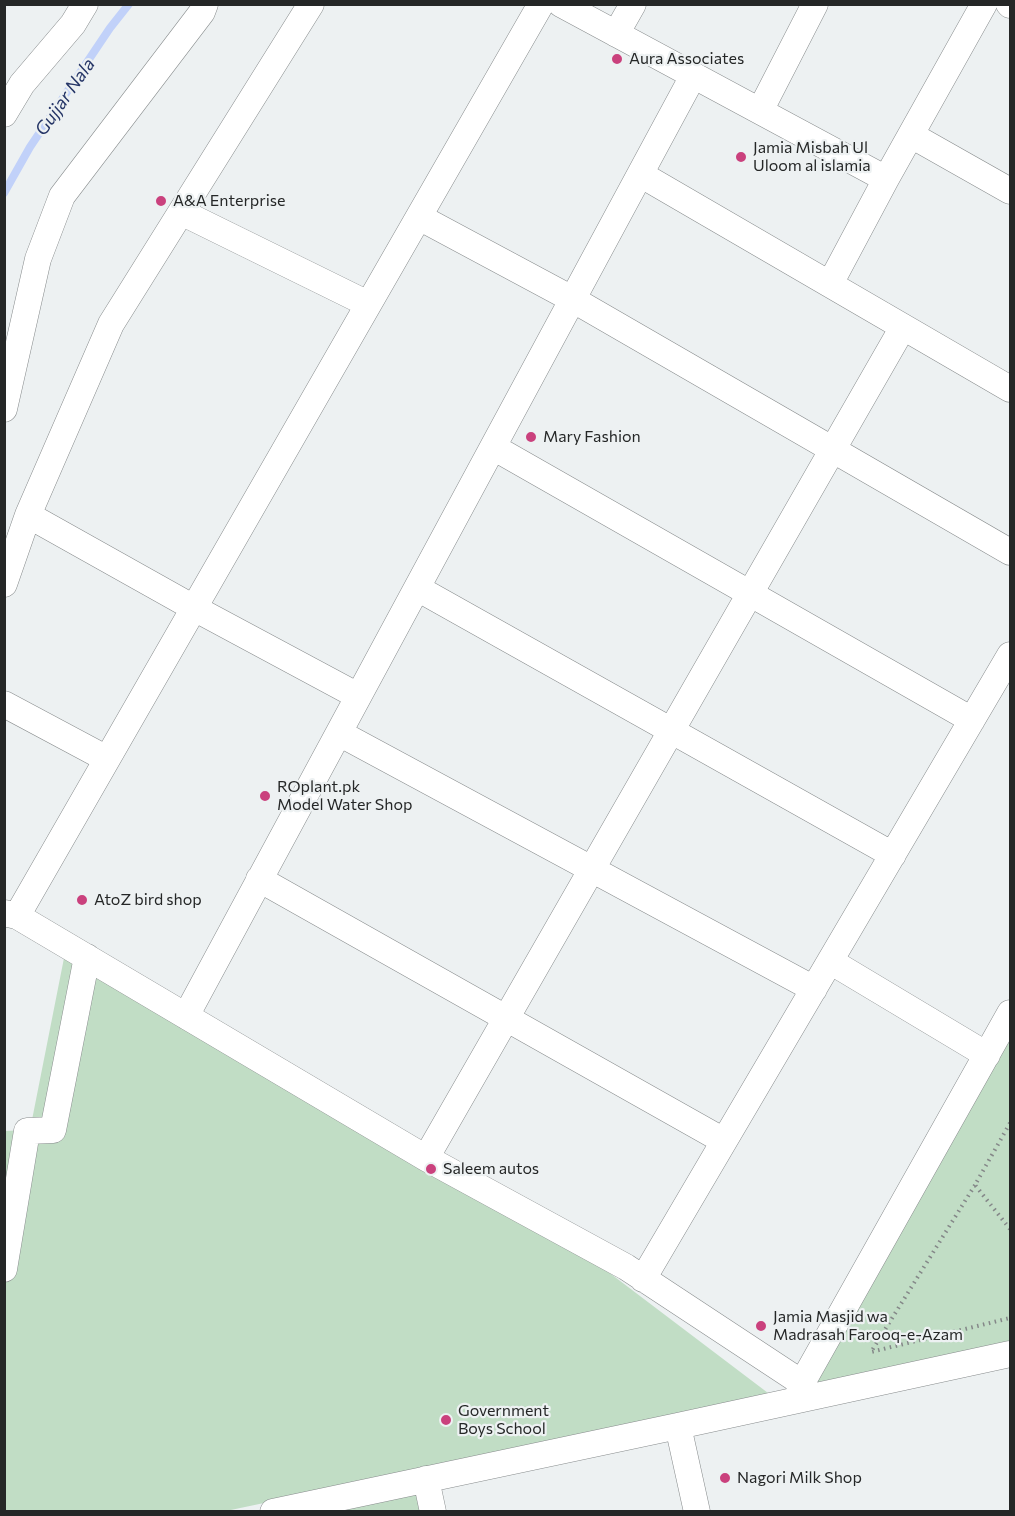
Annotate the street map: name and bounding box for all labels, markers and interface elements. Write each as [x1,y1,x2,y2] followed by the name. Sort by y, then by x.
[629,49,744,69] place label: Aura Associates
[610,52,624,66] marker: Aura Associates
[30,54,100,140] water label: Gujjar Nala
[753,138,871,176] place label: Jamia Misbah Ul Uloom al islamia
[734,150,748,164] marker: Jamia Misbah Ul Uloom al islamia
[173,191,285,211] place label: A&A Enterprise
[154,194,168,208] marker: A&A Enterprise
[543,427,641,447] place label: Mary Fashion
[524,430,538,444] marker: Mary Fashion
[277,777,412,815] place label: ROplant.pk Model Water Shop
[258,789,272,803] marker: ROplant.pk Model Water Shop
[94,890,202,910] place label: AtoZ bird shop
[75,893,89,907] marker: AtoZ bird shop
[443,1159,539,1179] place label: Saleem autos
[424,1162,438,1176] marker: Saleem autos
[773,1307,963,1345] place label: Jamia Masjid wa Madrasah Farooq-e-Azam
[754,1319,768,1333] marker: Jamia Masjid wa Madrasah Farooq-e-Azam
[458,1401,549,1439] place label: Government Boys School
[439,1413,453,1427] marker: Government Boys School
[737,1468,862,1488] place label: Nagori Milk Shop
[718,1471,732,1485] marker: Nagori Milk Shop

